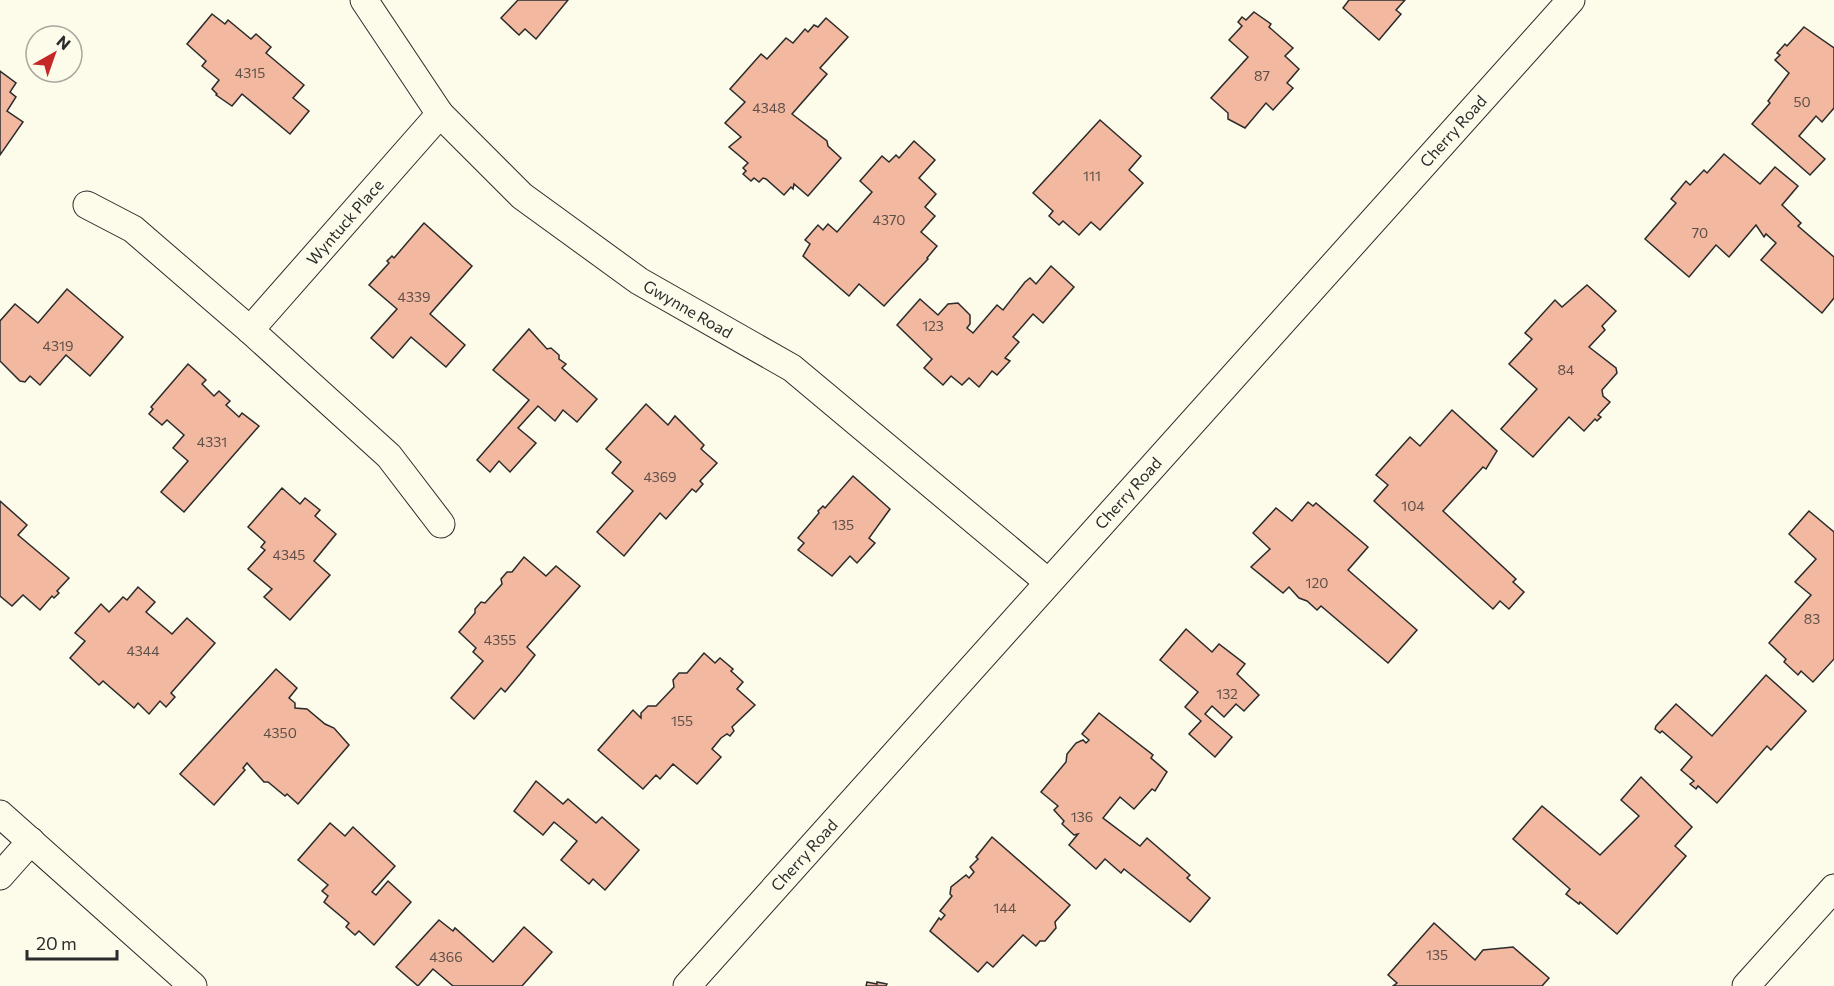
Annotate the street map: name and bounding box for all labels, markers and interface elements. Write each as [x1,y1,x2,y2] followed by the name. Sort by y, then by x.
[24,24,84,84] north arrow
[53,31,75,53] text: N
[235,64,265,81] house number: 4315
[1254,67,1270,84] house number: 87
[1415,91,1490,170] street label: Cherry Road
[1793,93,1811,110] house number: 50
[752,99,786,116] house number: 4348
[1083,167,1101,184] house number: 111
[302,175,387,268] street label: Wyntuck Place
[873,211,905,228] house number: 4370
[1692,224,1708,241] house number: 70
[640,275,736,342] street label: Gwynne Road
[398,288,430,305] house number: 4339
[922,317,944,334] house number: 123
[43,337,73,354] house number: 4319
[1558,361,1575,378] house number: 84
[197,433,227,450] house number: 4331
[1090,453,1165,532] street label: Cherry Road
[643,468,677,485] house number: 4369
[1401,497,1425,514] house number: 104
[832,516,854,533] house number: 135
[273,546,305,563] house number: 4345
[1306,574,1328,591] house number: 120
[1804,610,1820,627] house number: 83
[484,631,516,648] house number: 4355
[126,642,160,659] house number: 4344
[1216,685,1238,702] house number: 132
[671,712,693,729] house number: 155
[263,724,297,741] house number: 4350
[1071,808,1093,825] house number: 136
[766,815,841,894] street label: Cherry Road
[994,899,1017,916] house number: 144
[27,923,117,961] scale bar
[36,932,77,954] text: 20 m
[1426,946,1448,963] house number: 135
[429,948,463,965] house number: 4366

